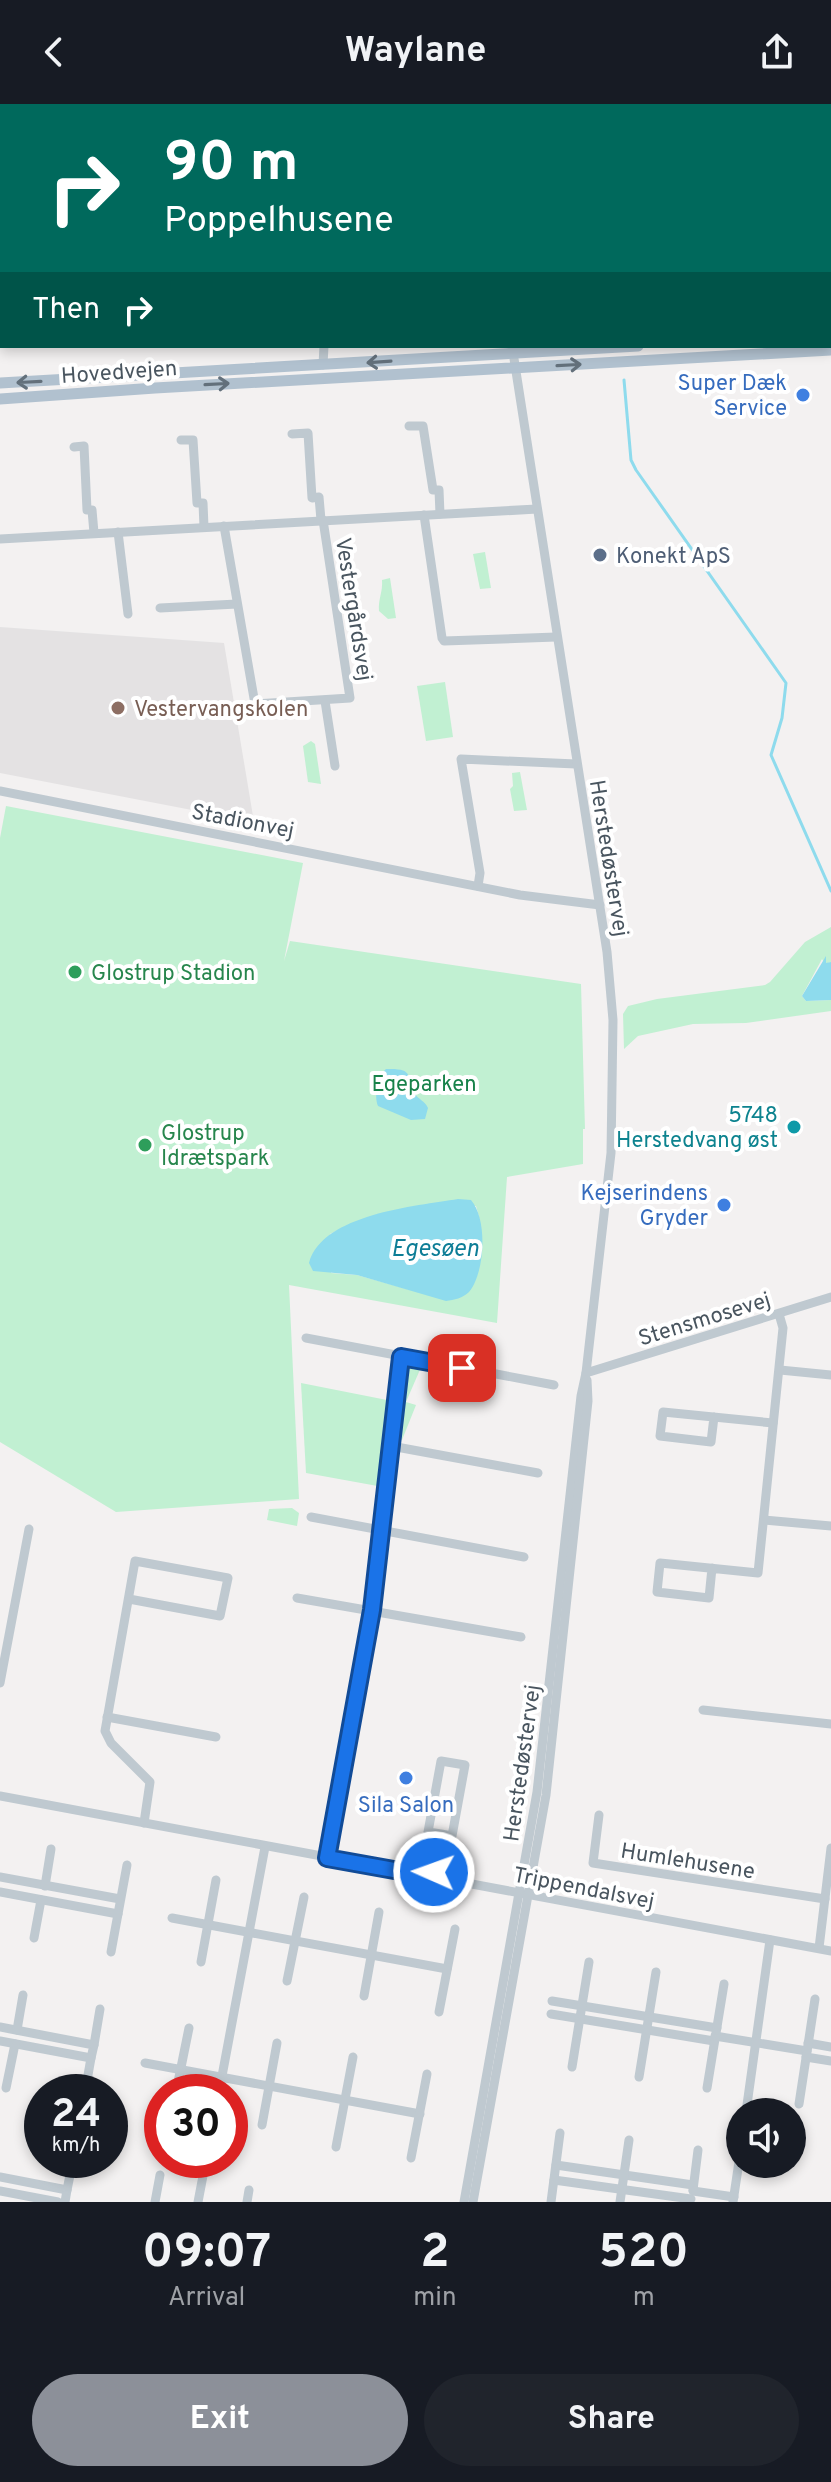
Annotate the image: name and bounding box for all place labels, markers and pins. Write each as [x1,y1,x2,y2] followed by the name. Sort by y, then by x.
[678,371,787,423] place label: Super Dæk Service
[794,386,812,404] marker: Super Dæk Service
[616,544,731,571] place label: Konekt ApS
[591,546,609,564] marker: Konekt ApS
[134,697,308,724] place label: Vestervangskolen
[109,699,127,717] marker: Vestervangskolen
[91,961,255,988] place label: Glostrup Stadion
[66,963,84,981] marker: Glostrup Stadion
[616,1103,778,1155] place label: 5748 Herstedvang øst
[785,1118,803,1136] marker: 5748 Herstedvang øst
[161,1121,270,1173] place label: Glostrup Idrætspark
[136,1136,154,1154] marker: Glostrup Idrætspark
[581,1181,708,1233] place label: Kejserindens Gryder
[715,1196,733,1214] marker: Kejserindens Gryder
[428,1334,496,1402] pin
[397,1769,415,1787] marker: Sila Salon
[358,1793,454,1820] place label: Sila Salon

